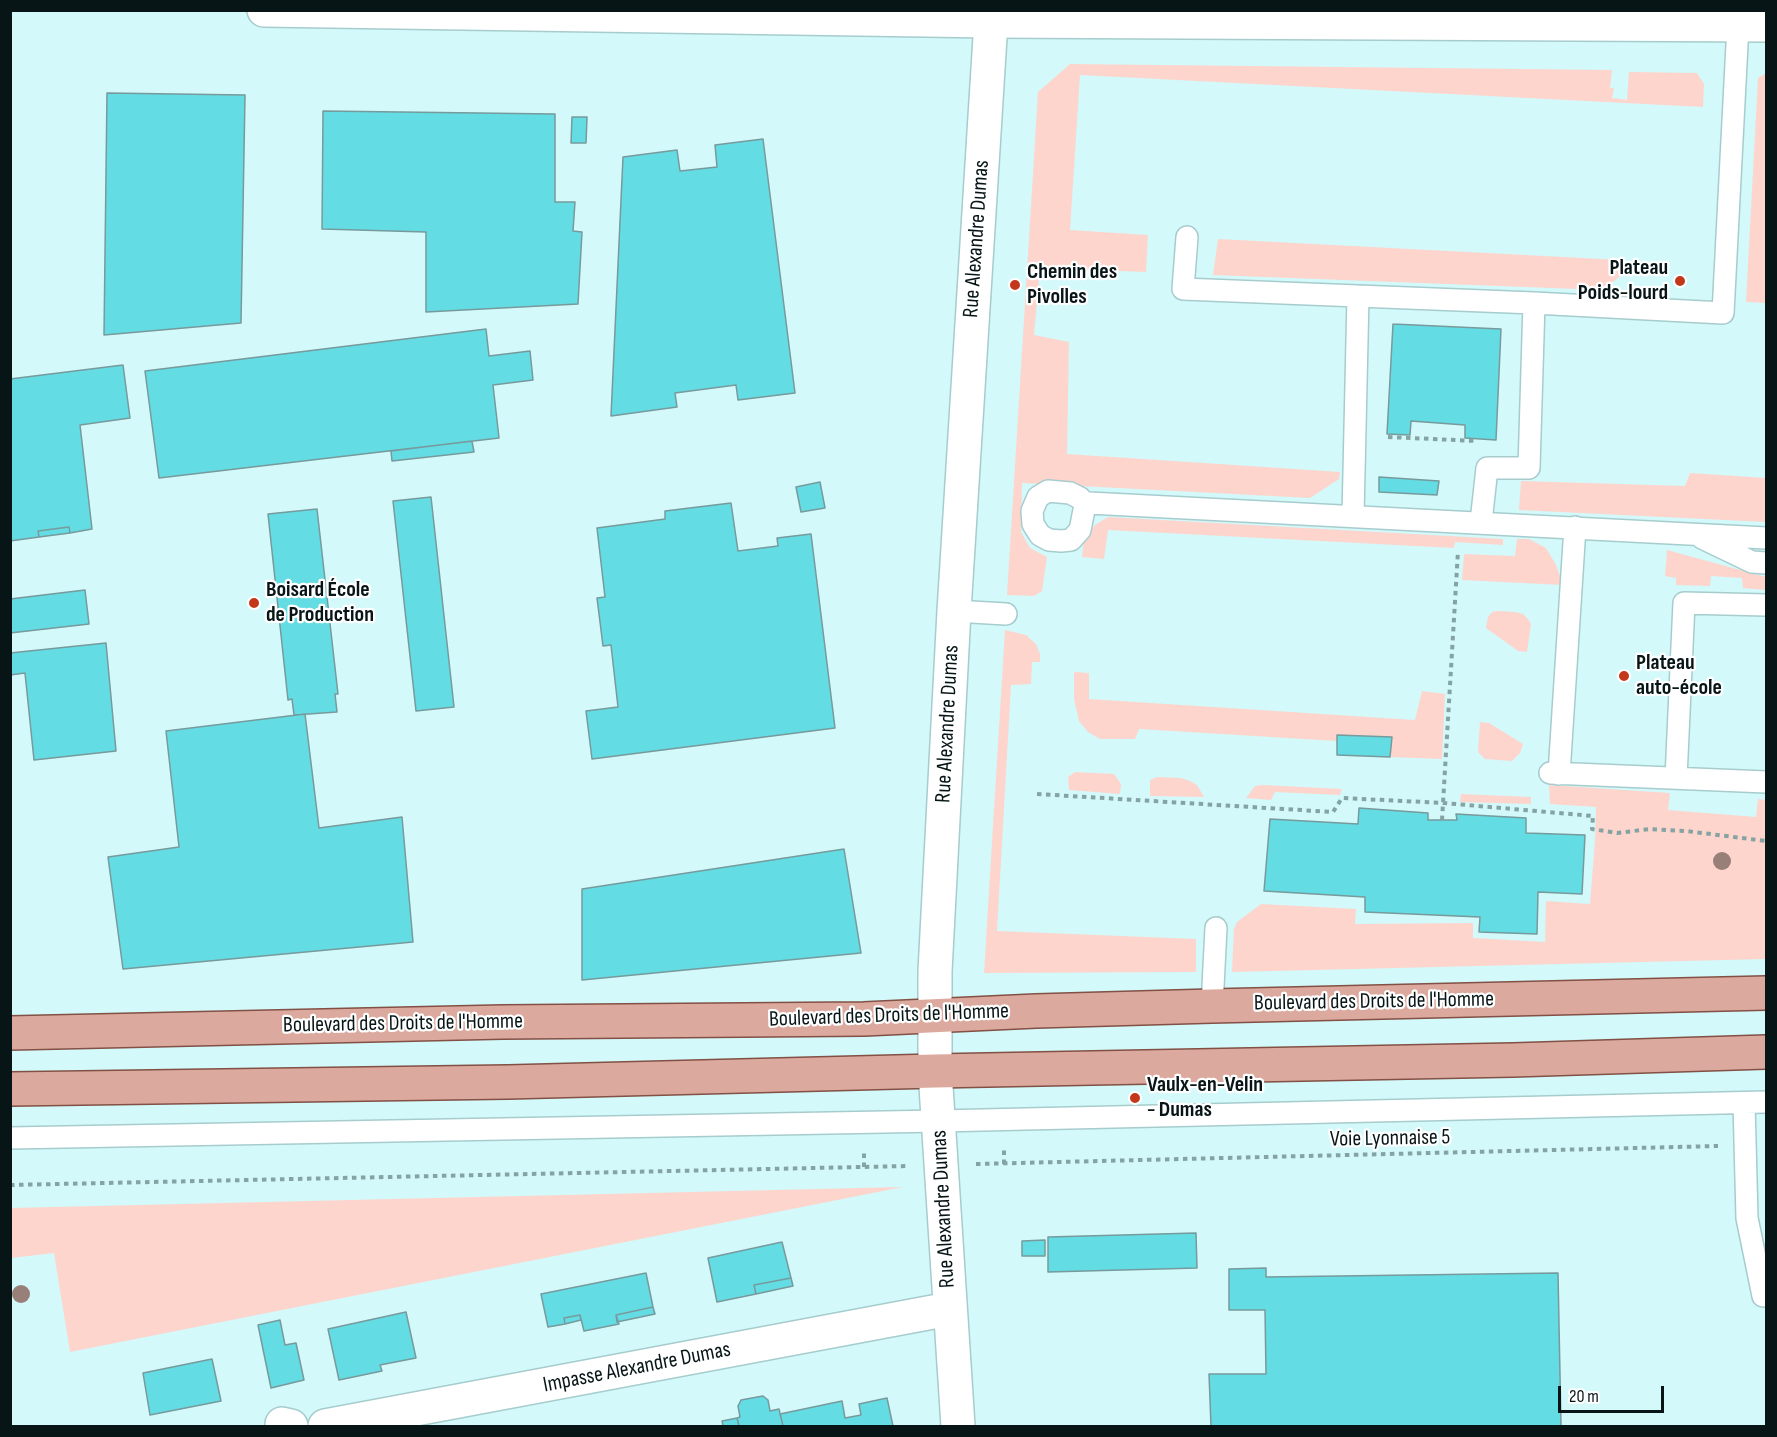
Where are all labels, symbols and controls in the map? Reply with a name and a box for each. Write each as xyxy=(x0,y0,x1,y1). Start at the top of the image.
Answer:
street label: Rue Alexandre Dumas xyxy=(958,159,996,319)
place label: Plateau Poids-lourd xyxy=(1578,255,1668,306)
place label: Chemin des Pivolles xyxy=(1027,259,1117,310)
marker: Plateau Poids-lourd xyxy=(1673,274,1687,288)
marker: Chemin des Pivolles xyxy=(1008,278,1022,292)
place label: Boisard École de Production xyxy=(266,577,374,628)
marker: Boisard École de Production xyxy=(247,596,261,610)
street label: Rue Alexandre Dumas xyxy=(931,644,965,804)
place label: Plateau auto-école xyxy=(1636,650,1722,702)
marker: Plateau auto-école xyxy=(1617,669,1631,683)
street label: Boulevard des Droits de l'Homme xyxy=(1254,987,1494,1017)
street label: Boulevard des Droits de l'Homme xyxy=(769,999,1009,1033)
street label: Boulevard des Droits de l'Homme xyxy=(283,1009,523,1039)
place label: Vaulx-en-Velin - Dumas xyxy=(1147,1072,1263,1124)
marker: Vaulx-en-Velin - Dumas xyxy=(1128,1091,1142,1105)
street label: Voie Lyonnaise 5 xyxy=(1330,1125,1450,1153)
street label: Rue Alexandre Dumas xyxy=(927,1129,961,1289)
street label: Impasse Alexandre Dumas xyxy=(541,1337,733,1399)
scale bar xyxy=(1561,1374,1668,1412)
text: 20 m xyxy=(1569,1386,1599,1407)

